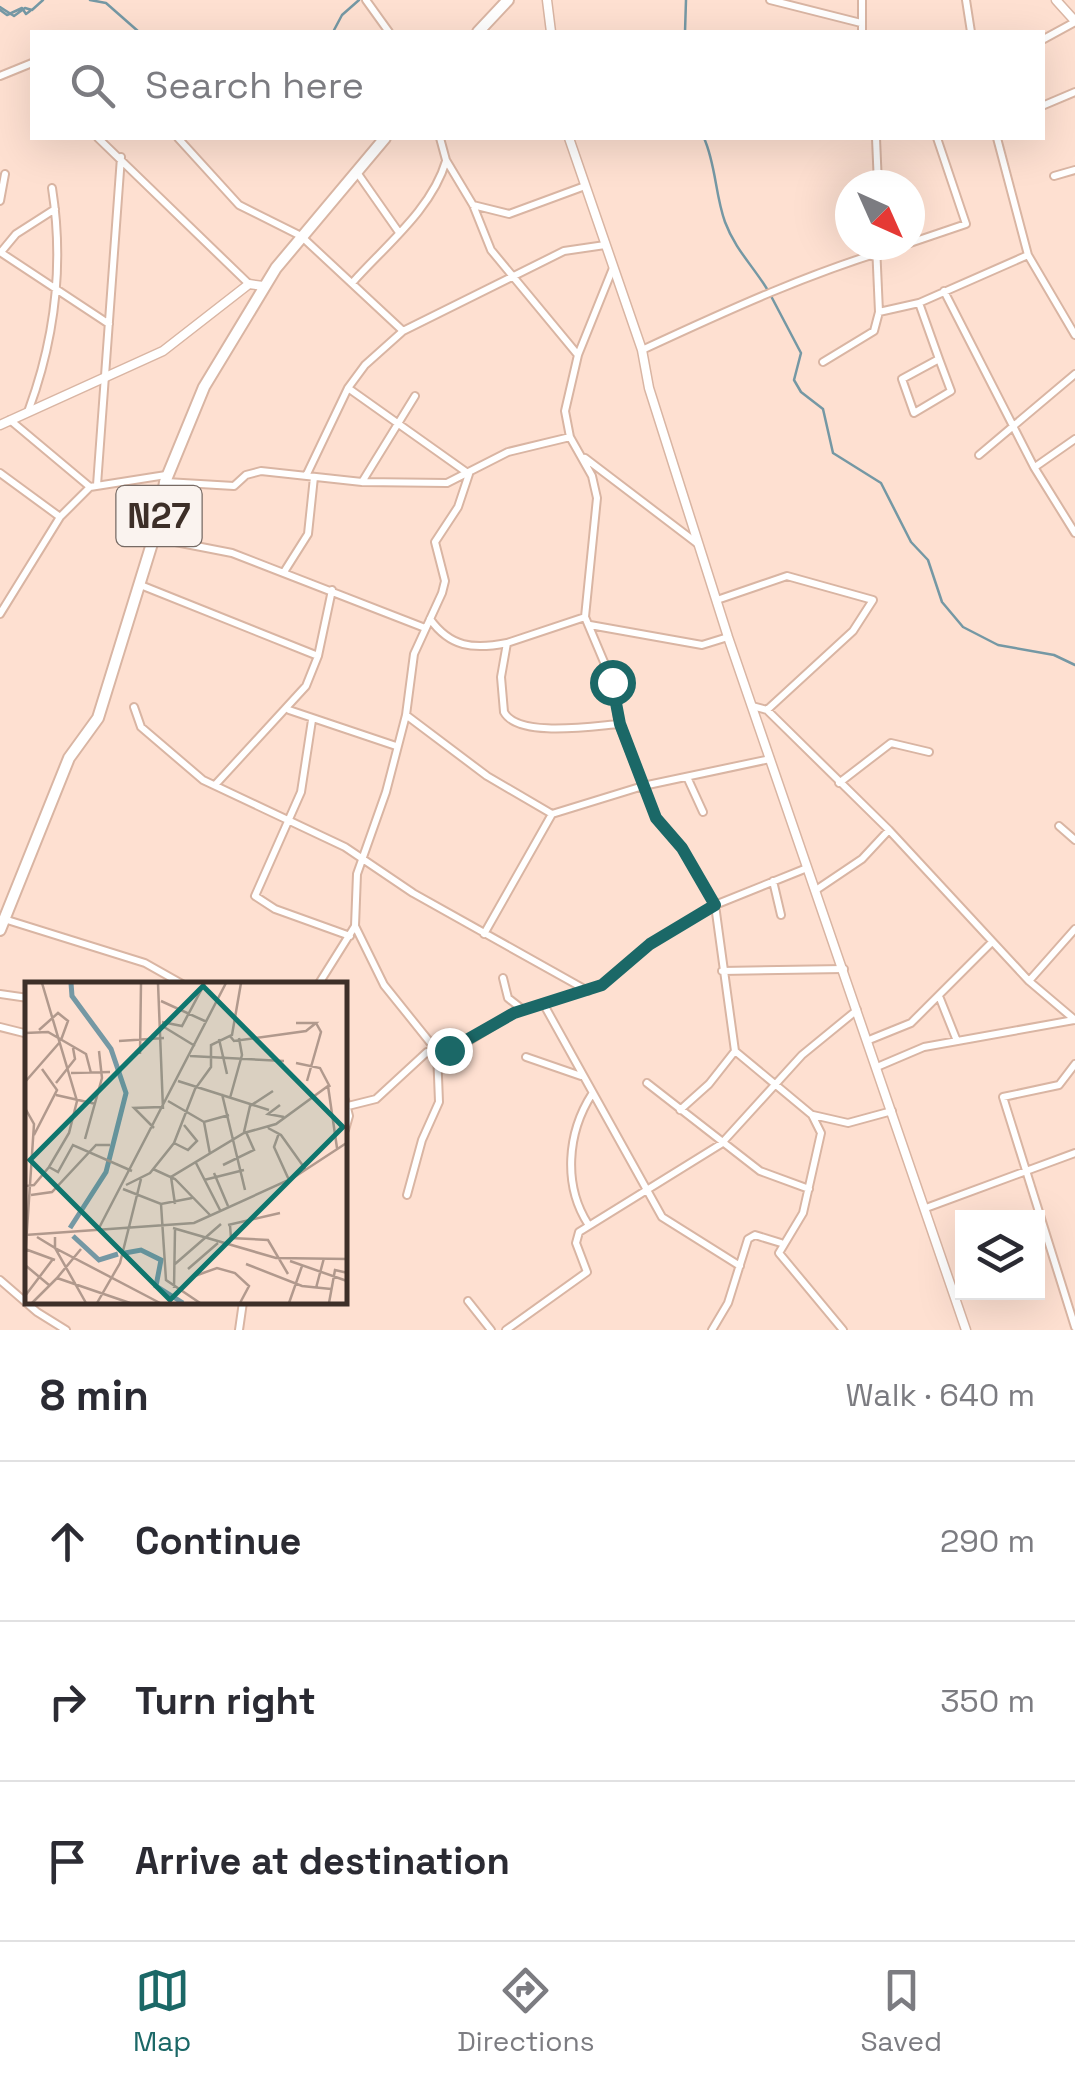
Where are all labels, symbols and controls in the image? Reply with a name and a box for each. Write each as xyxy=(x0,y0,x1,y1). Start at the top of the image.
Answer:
search box xyxy=(30,30,1045,140)
icon: search xyxy=(65,58,120,113)
text: Search here xyxy=(145,61,364,109)
north arrow xyxy=(835,170,925,260)
road number: N27 xyxy=(116,486,202,546)
route start xyxy=(590,660,636,706)
inset map xyxy=(25,982,348,1305)
route end xyxy=(427,1028,473,1074)
map controls xyxy=(955,1210,1045,1300)
button: layers xyxy=(955,1210,1045,1300)
text: 8 min xyxy=(40,1369,149,1422)
text: Walk · 640 m xyxy=(846,1375,1035,1415)
icon: ahead xyxy=(40,1514,95,1569)
text: Continue xyxy=(135,1517,301,1565)
text: 290 m xyxy=(940,1521,1035,1561)
icon: right xyxy=(40,1674,95,1729)
text: Turn right xyxy=(135,1677,316,1725)
text: 350 m xyxy=(940,1681,1035,1721)
icon: arrive xyxy=(40,1834,95,1889)
text: Arrive at destination xyxy=(135,1837,510,1885)
tab: Map xyxy=(133,1963,191,2059)
tab: Directions xyxy=(457,1963,594,2059)
tab: Saved xyxy=(860,1963,942,2059)

